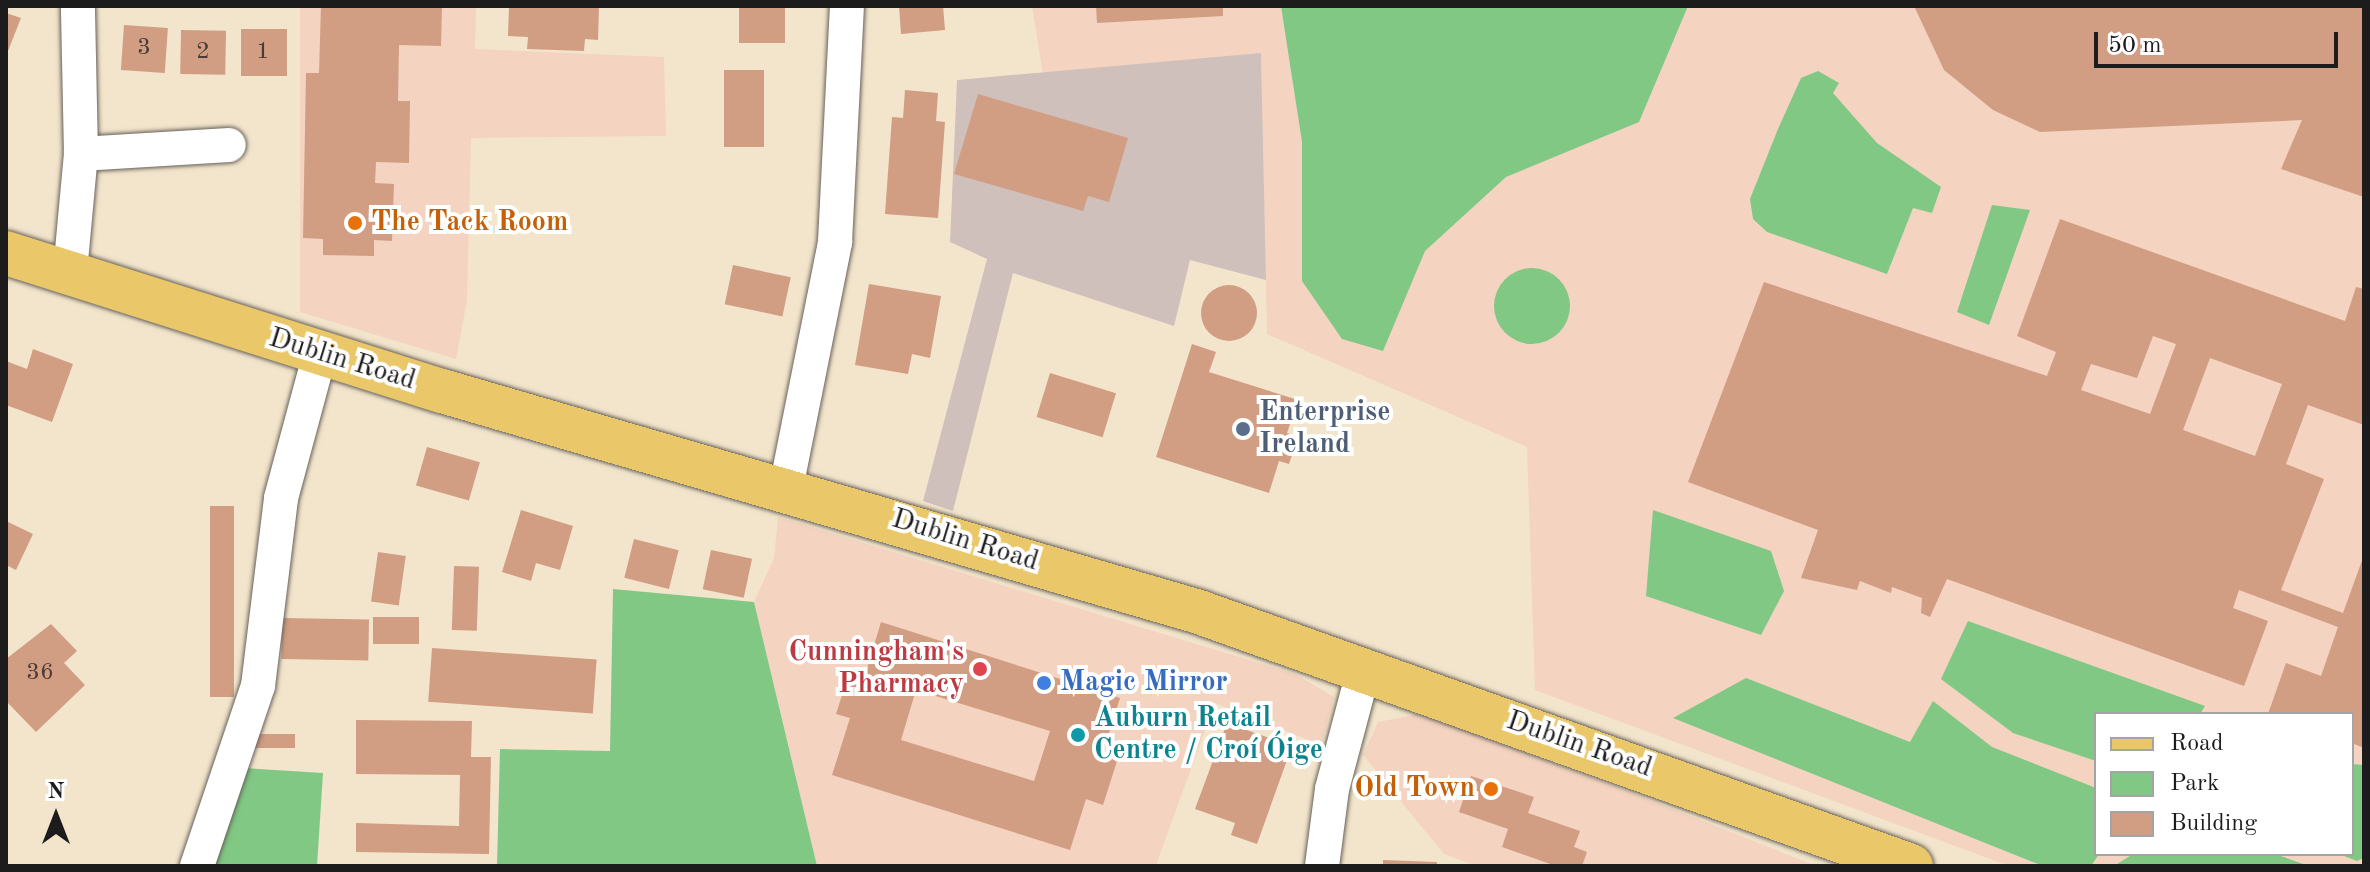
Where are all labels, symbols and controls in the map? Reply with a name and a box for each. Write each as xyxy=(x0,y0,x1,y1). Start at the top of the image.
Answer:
scale bar xyxy=(2098,16,2342,66)
text: 50 m xyxy=(2108,34,2162,58)
house number: 3 xyxy=(137,35,151,63)
house number: 2 xyxy=(196,39,210,67)
house number: 1 xyxy=(256,39,270,67)
place label: The Tack Room xyxy=(371,206,568,240)
marker: The Tack Room xyxy=(346,214,364,232)
street label: Dublin Road xyxy=(265,322,419,398)
place label: Enterprise Ireland xyxy=(1259,396,1390,462)
marker: Enterprise Ireland xyxy=(1234,420,1252,438)
street label: Dublin Road xyxy=(888,503,1042,579)
place label: Cunningham's Pharmacy xyxy=(789,636,964,702)
house number: 36 xyxy=(26,660,54,688)
marker: Cunningham's Pharmacy xyxy=(971,660,989,678)
place label: Magic Mirror xyxy=(1060,666,1228,700)
marker: Magic Mirror xyxy=(1035,674,1053,692)
place label: Auburn Retail Centre / Croí Óige xyxy=(1094,702,1323,768)
street label: Dublin Road xyxy=(1502,704,1656,786)
legend xyxy=(2094,712,2354,856)
marker: Auburn Retail Centre / Croí Óige xyxy=(1069,726,1087,744)
text: Road xyxy=(2170,732,2223,756)
place label: Old Town xyxy=(1354,772,1475,806)
text: Park xyxy=(2170,772,2219,796)
north arrow xyxy=(16,776,96,856)
marker: Old Town xyxy=(1482,780,1500,798)
text: N xyxy=(48,781,64,803)
text: Building xyxy=(2170,812,2257,836)

